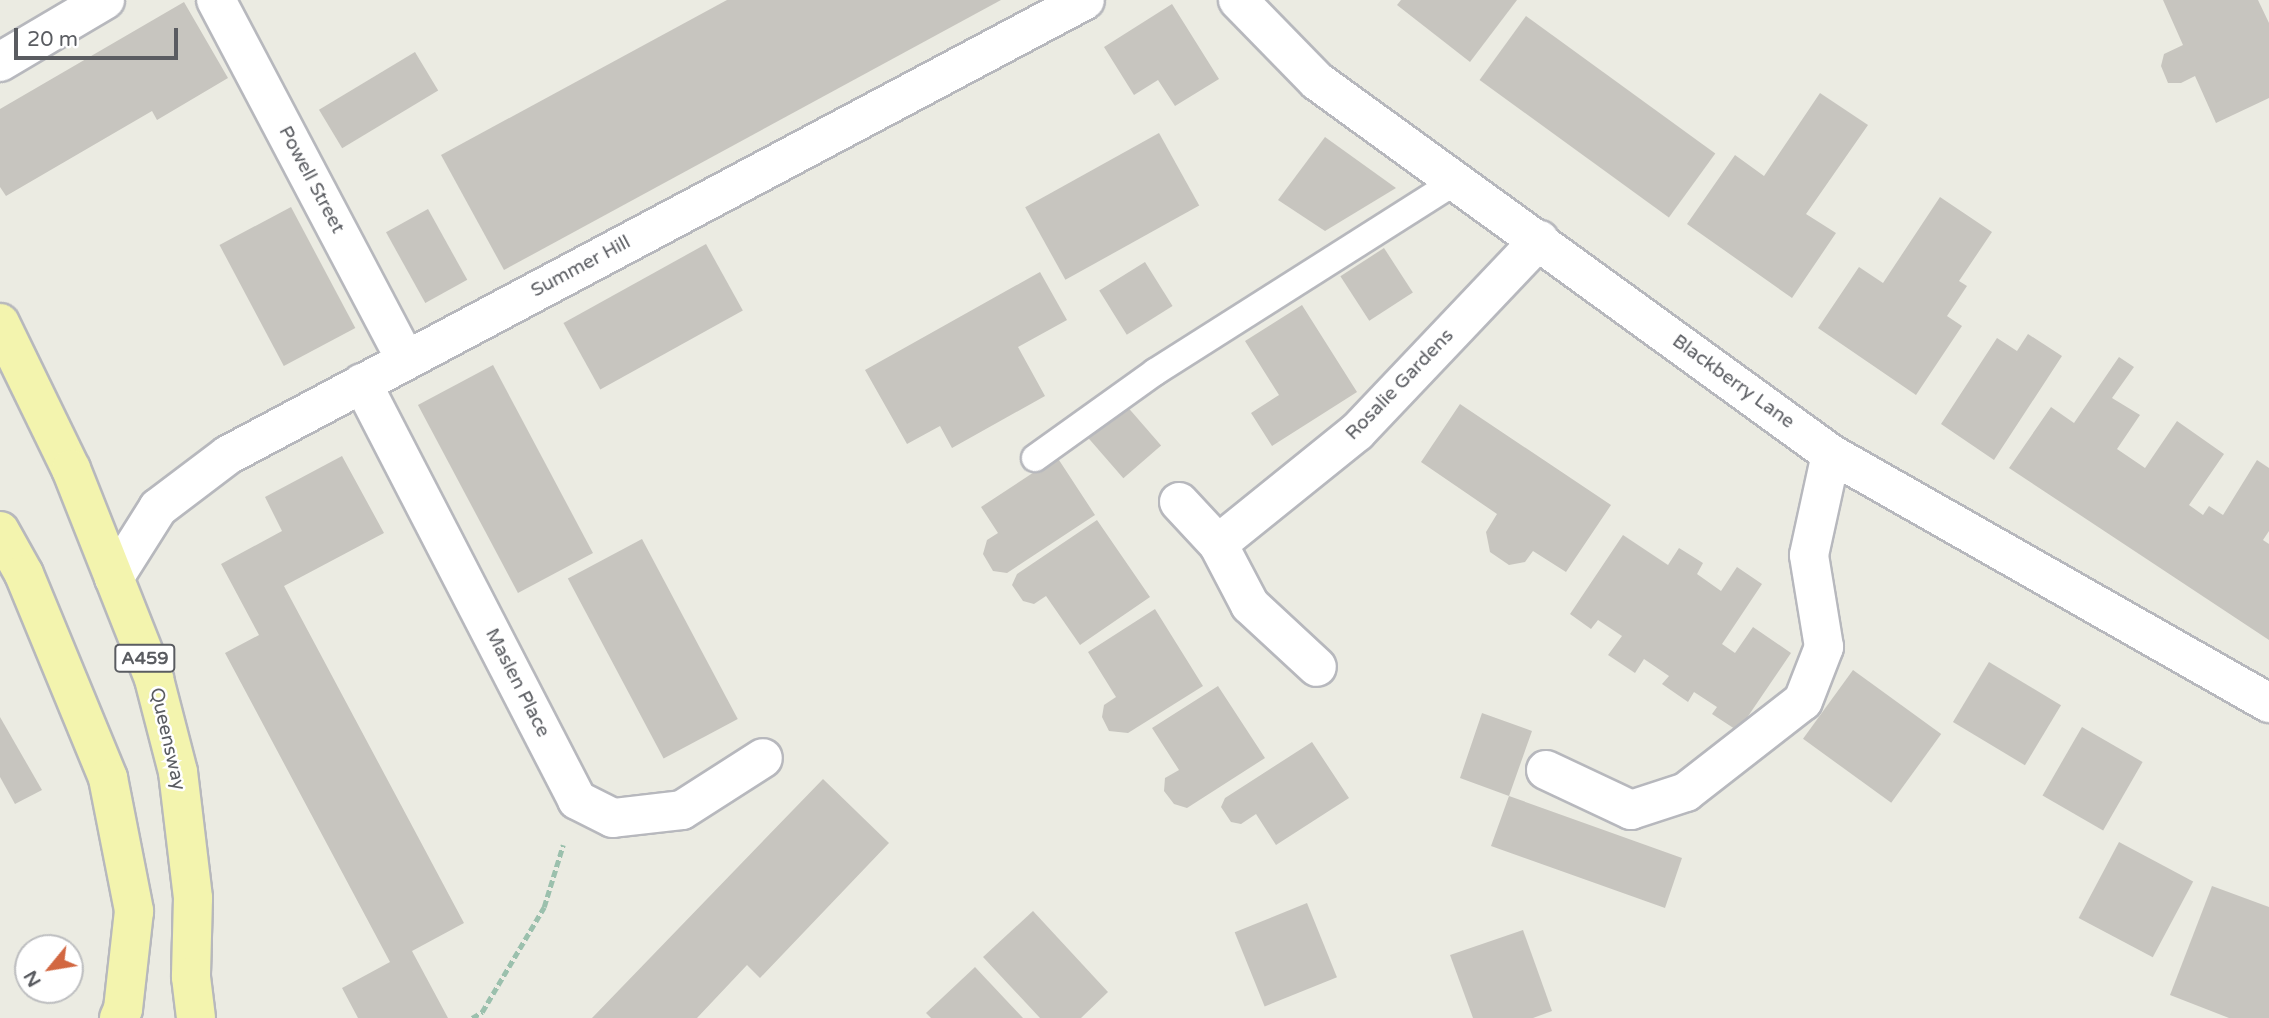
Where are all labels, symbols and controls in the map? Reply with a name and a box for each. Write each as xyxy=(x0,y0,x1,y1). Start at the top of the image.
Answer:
scale bar xyxy=(18,14,182,58)
text: 20 m xyxy=(27,27,78,52)
street label: Powell Street xyxy=(273,122,349,238)
street label: Summer Hill xyxy=(527,231,635,303)
street label: Rosalie Gardens xyxy=(1341,325,1459,445)
street label: Blackberry Lane xyxy=(1668,330,1798,434)
street label: Maslen Place xyxy=(480,625,554,741)
road number: A459 xyxy=(114,644,176,672)
street label: Queensway xyxy=(144,685,190,793)
north arrow xyxy=(14,934,84,1004)
text: N xyxy=(19,966,46,991)

